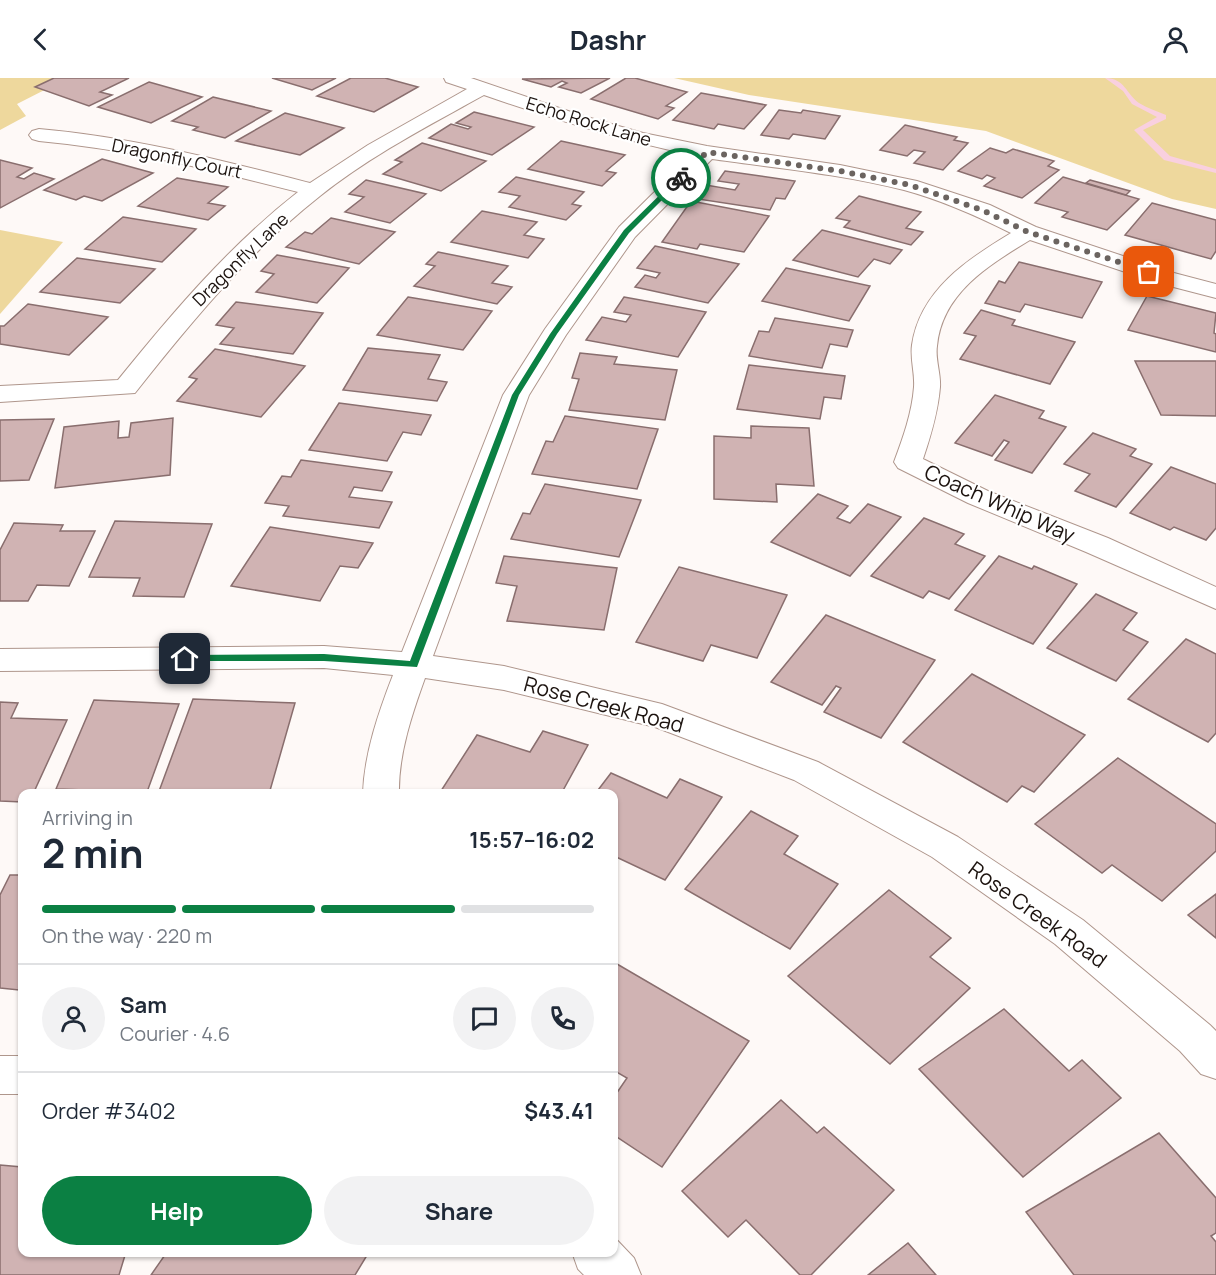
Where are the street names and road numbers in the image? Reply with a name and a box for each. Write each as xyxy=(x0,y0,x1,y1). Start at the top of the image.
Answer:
street label: Echo Rock Lane xyxy=(523,91,655,151)
street label: Dragonfly Court xyxy=(110,132,244,184)
street label: Dragonfly Lane xyxy=(187,207,293,311)
street label: Coach Whip Way xyxy=(920,457,1080,549)
street label: Rose Creek Road xyxy=(521,669,687,739)
street label: Rose Creek Road xyxy=(963,854,1113,974)

